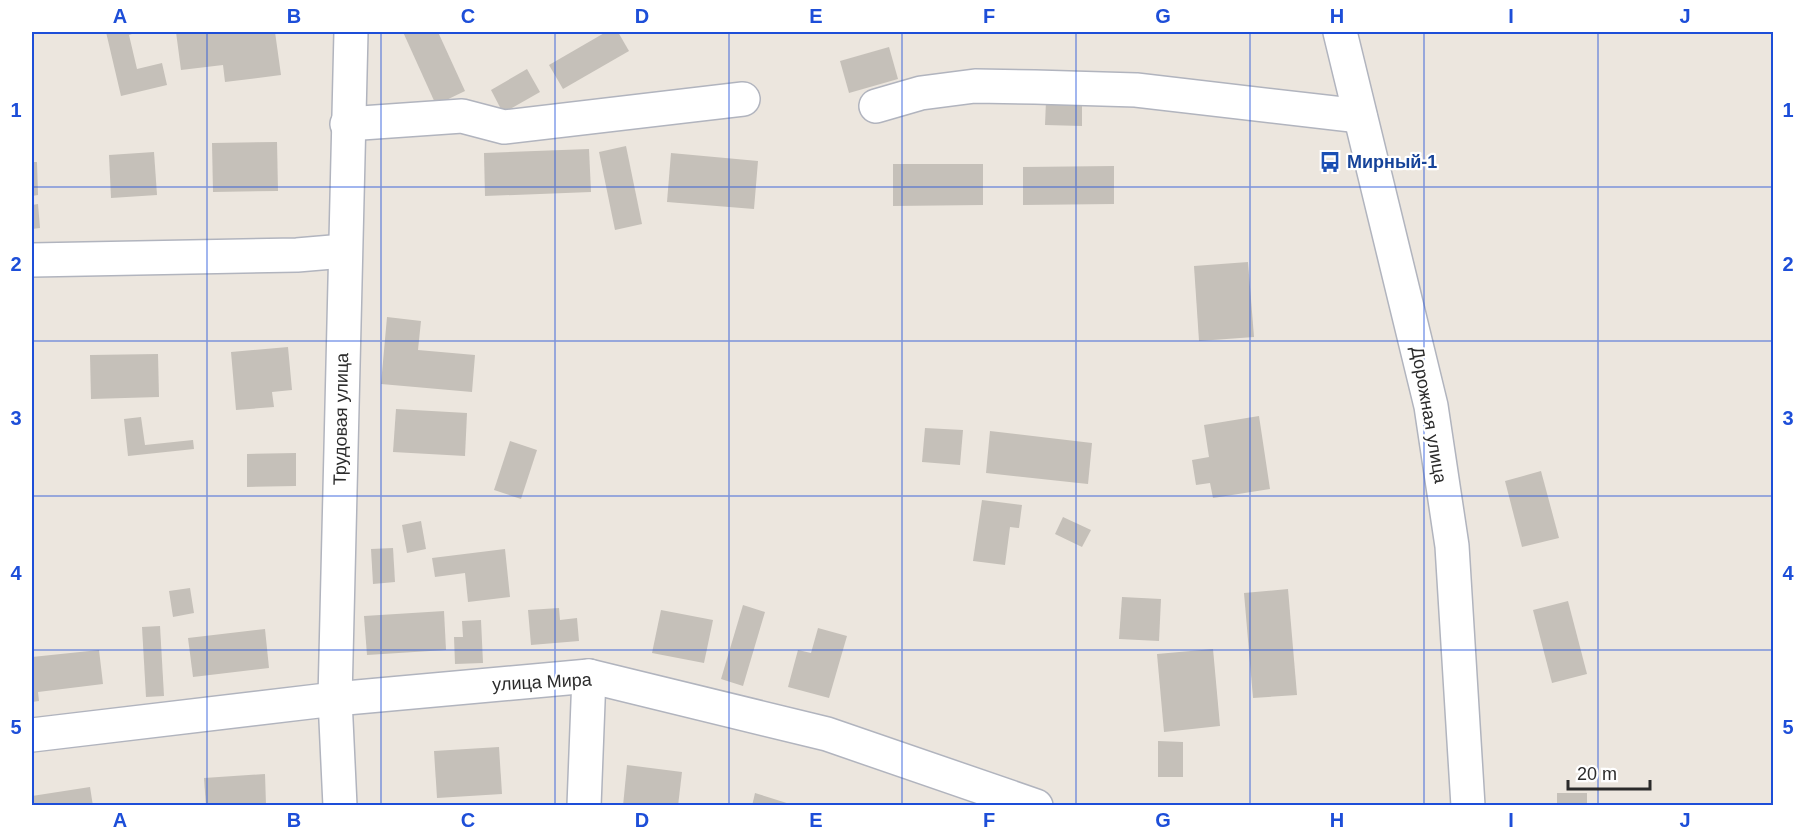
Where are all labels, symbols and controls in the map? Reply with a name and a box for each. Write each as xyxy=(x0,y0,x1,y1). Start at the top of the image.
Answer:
text: A xyxy=(113,5,127,27)
text: B xyxy=(287,5,301,27)
text: C xyxy=(461,5,475,27)
text: D xyxy=(635,5,649,27)
text: E xyxy=(809,5,823,27)
text: F xyxy=(983,5,995,27)
text: G xyxy=(1155,5,1171,27)
text: H xyxy=(1330,5,1344,27)
text: I xyxy=(1508,5,1514,27)
text: J xyxy=(1679,5,1691,27)
text: 1 xyxy=(10,99,22,121)
text: 1 xyxy=(1782,99,1794,121)
bus stop icon: Мирный-1 xyxy=(1318,150,1342,174)
place label: Мирный-1 xyxy=(1347,152,1437,172)
text: 2 xyxy=(10,253,22,275)
text: 2 xyxy=(1782,253,1794,275)
street label: Дорожная улица xyxy=(1407,345,1451,486)
street label: Трудовая улица xyxy=(330,352,352,485)
text: 3 xyxy=(10,407,22,429)
text: 3 xyxy=(1782,407,1794,429)
text: 4 xyxy=(10,562,22,584)
text: 4 xyxy=(1782,562,1794,584)
street label: улица Мира xyxy=(492,669,593,695)
text: 5 xyxy=(10,716,22,738)
text: 5 xyxy=(1782,716,1794,738)
scale bar xyxy=(1568,753,1650,791)
text: 20 m xyxy=(1577,764,1617,784)
text: A xyxy=(113,809,127,831)
text: B xyxy=(287,809,301,831)
text: C xyxy=(461,809,475,831)
text: D xyxy=(635,809,649,831)
text: E xyxy=(809,809,823,831)
text: F xyxy=(983,809,995,831)
text: G xyxy=(1155,809,1171,831)
text: H xyxy=(1330,809,1344,831)
text: I xyxy=(1508,809,1514,831)
text: J xyxy=(1679,809,1691,831)

